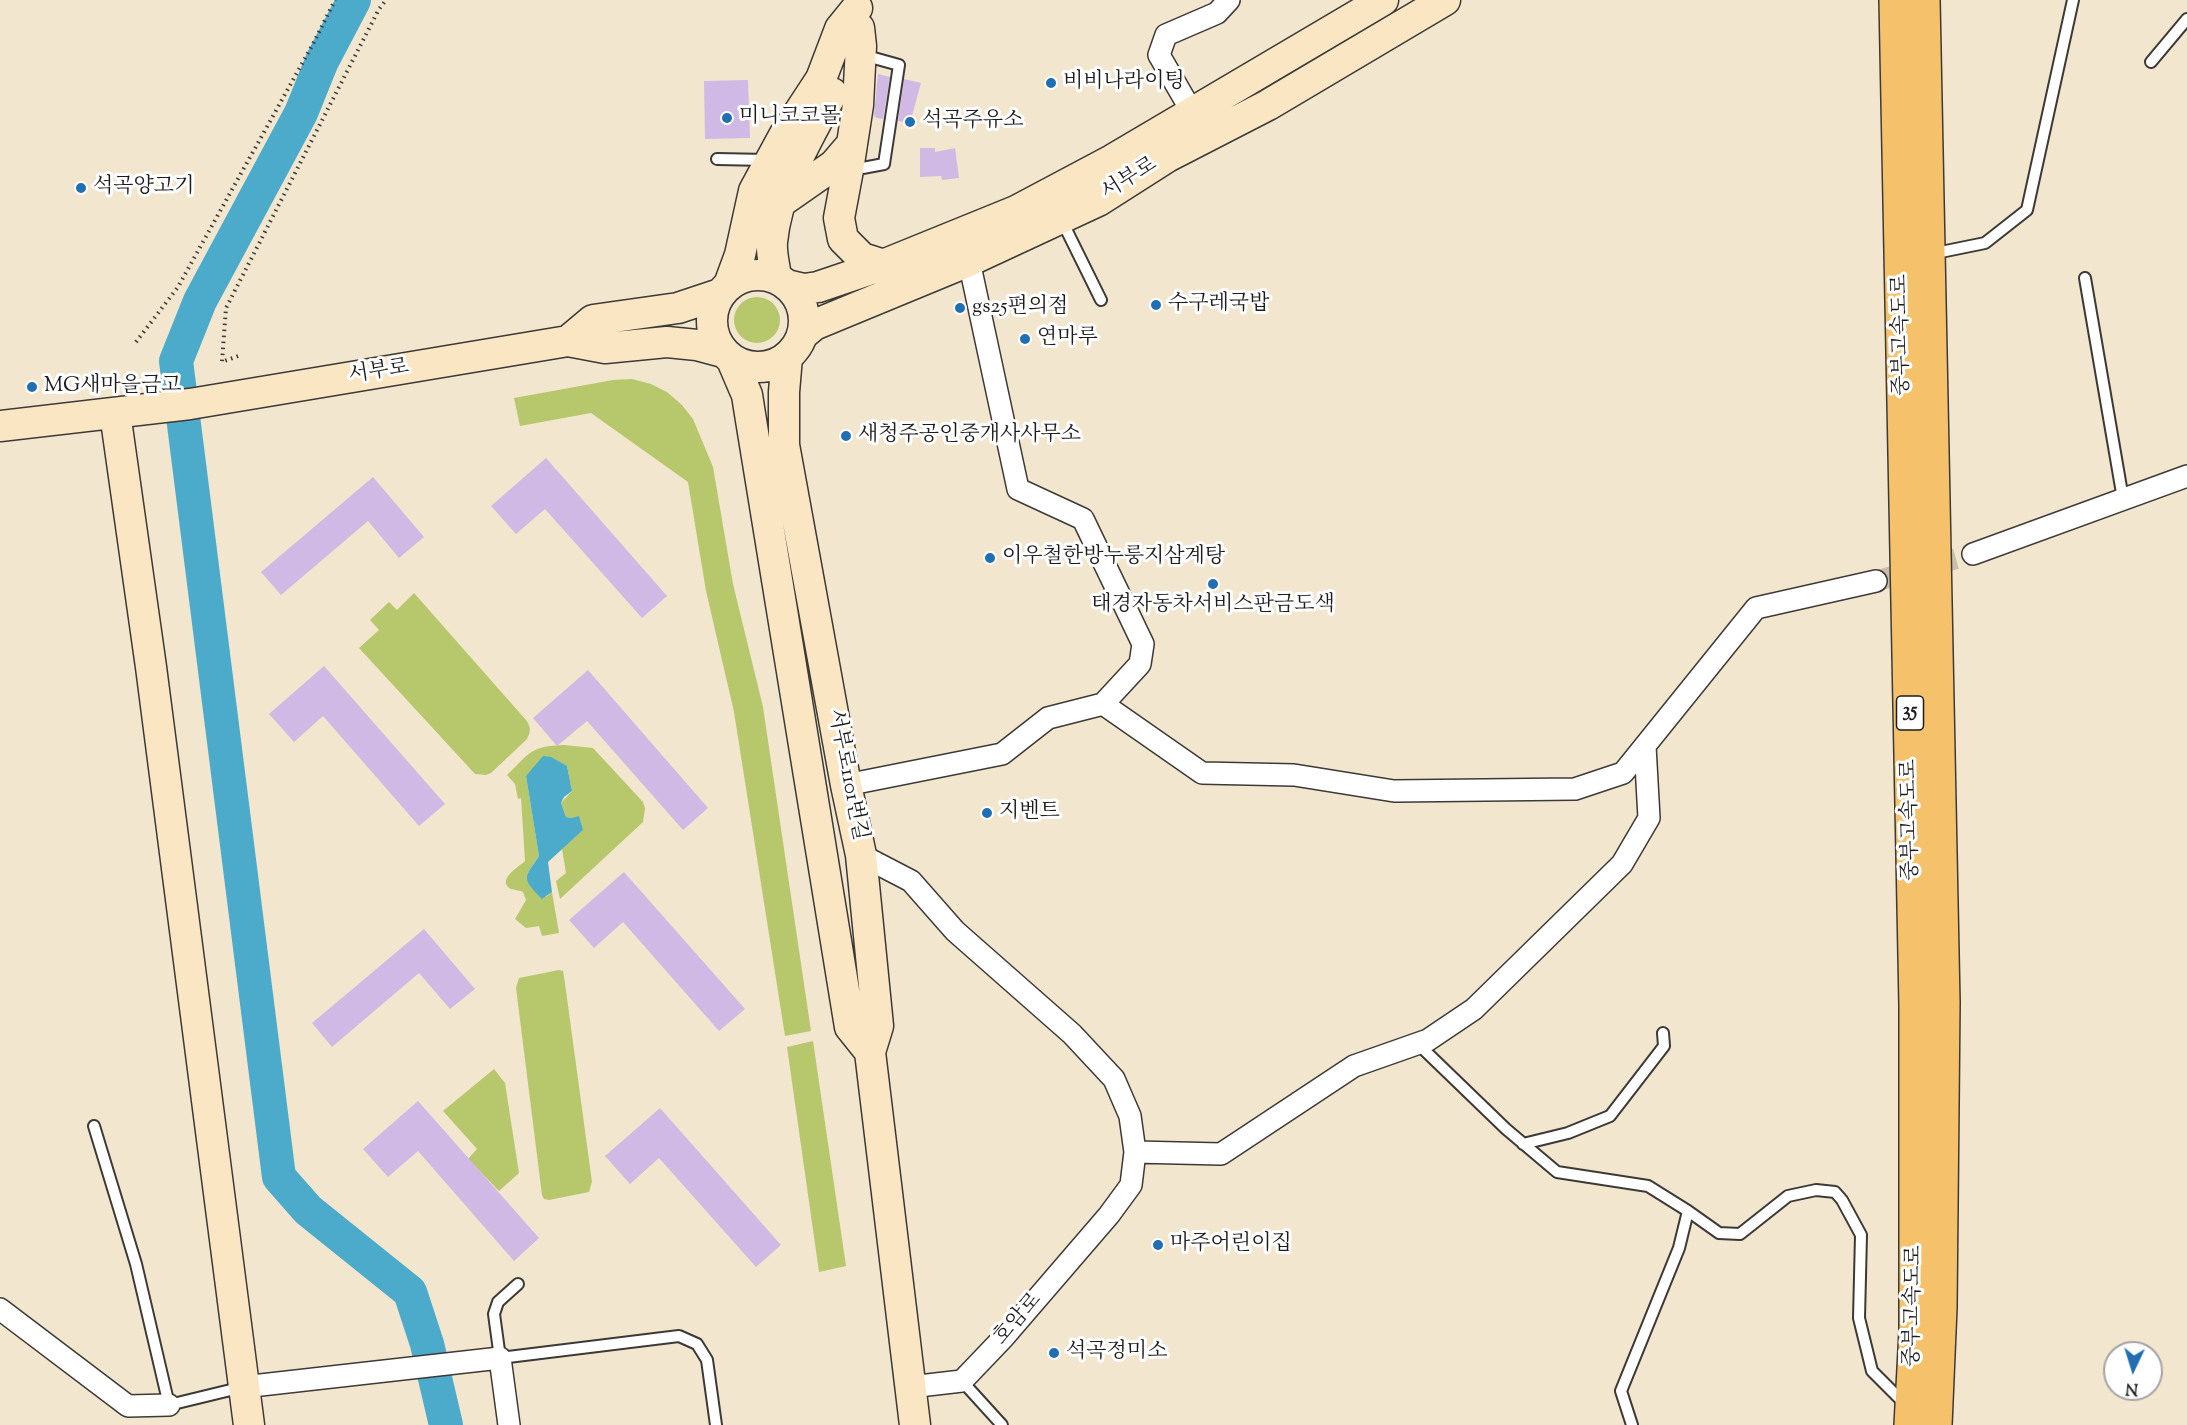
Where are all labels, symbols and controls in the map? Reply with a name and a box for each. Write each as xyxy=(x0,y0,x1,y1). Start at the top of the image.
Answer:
place label: 비비나라이팅 xyxy=(1063,70,1185,96)
marker: 비비나라이팅 xyxy=(1044,76,1058,90)
place label: 미니코코몰 xyxy=(739,105,840,131)
place label: 석곡주유소 xyxy=(922,109,1023,135)
marker: 미니코코몰 xyxy=(720,111,734,125)
marker: 석곡주유소 xyxy=(903,115,917,129)
street label: 서부로 xyxy=(1098,153,1162,207)
place label: 석곡양고기 xyxy=(93,175,194,201)
marker: 석곡양고기 xyxy=(74,181,88,195)
street label: 중부고속도로 xyxy=(1889,274,1917,396)
place label: 수구레국밥 xyxy=(1168,292,1269,318)
place label: gs25편의점 xyxy=(972,295,1068,321)
marker: 수구레국밥 xyxy=(1149,298,1163,312)
marker: gs25편의점 xyxy=(953,301,967,315)
place label: 연마루 xyxy=(1037,326,1098,352)
marker: 연마루 xyxy=(1018,332,1032,346)
street label: 서부로 xyxy=(347,356,411,390)
place label: MG새마을금고 xyxy=(44,374,182,400)
marker: MG새마을금고 xyxy=(25,380,39,394)
place label: 새청주공인중개사사무소 xyxy=(858,423,1081,449)
marker: 새청주공인중개사사무소 xyxy=(839,429,853,443)
place label: 이우철한방누룽지삼계탕 xyxy=(1002,545,1225,571)
marker: 이우철한방누룽지삼계탕 xyxy=(983,551,997,565)
marker: 태경자동차서비스판금도색 xyxy=(1206,577,1220,591)
place label: 태경자동차서비스판금도색 xyxy=(1091,593,1335,619)
road number: 35 xyxy=(1896,696,1924,730)
street label: 서부로1101번길 xyxy=(821,707,871,843)
street label: 중부고속도로 xyxy=(1898,759,1926,881)
place label: 지벤트 xyxy=(999,800,1060,826)
marker: 지벤트 xyxy=(980,806,994,820)
place label: 마주어린이집 xyxy=(1170,1232,1292,1258)
marker: 마주어린이집 xyxy=(1151,1238,1165,1252)
street label: 중부고속도로 xyxy=(1901,1245,1929,1367)
street label: 호암로 xyxy=(990,1289,1048,1351)
place label: 석곡정미소 xyxy=(1066,1340,1167,1366)
north arrow xyxy=(2103,1341,2163,1401)
marker: 석곡정미소 xyxy=(1047,1346,1061,1360)
text: N xyxy=(2125,1376,2139,1399)

